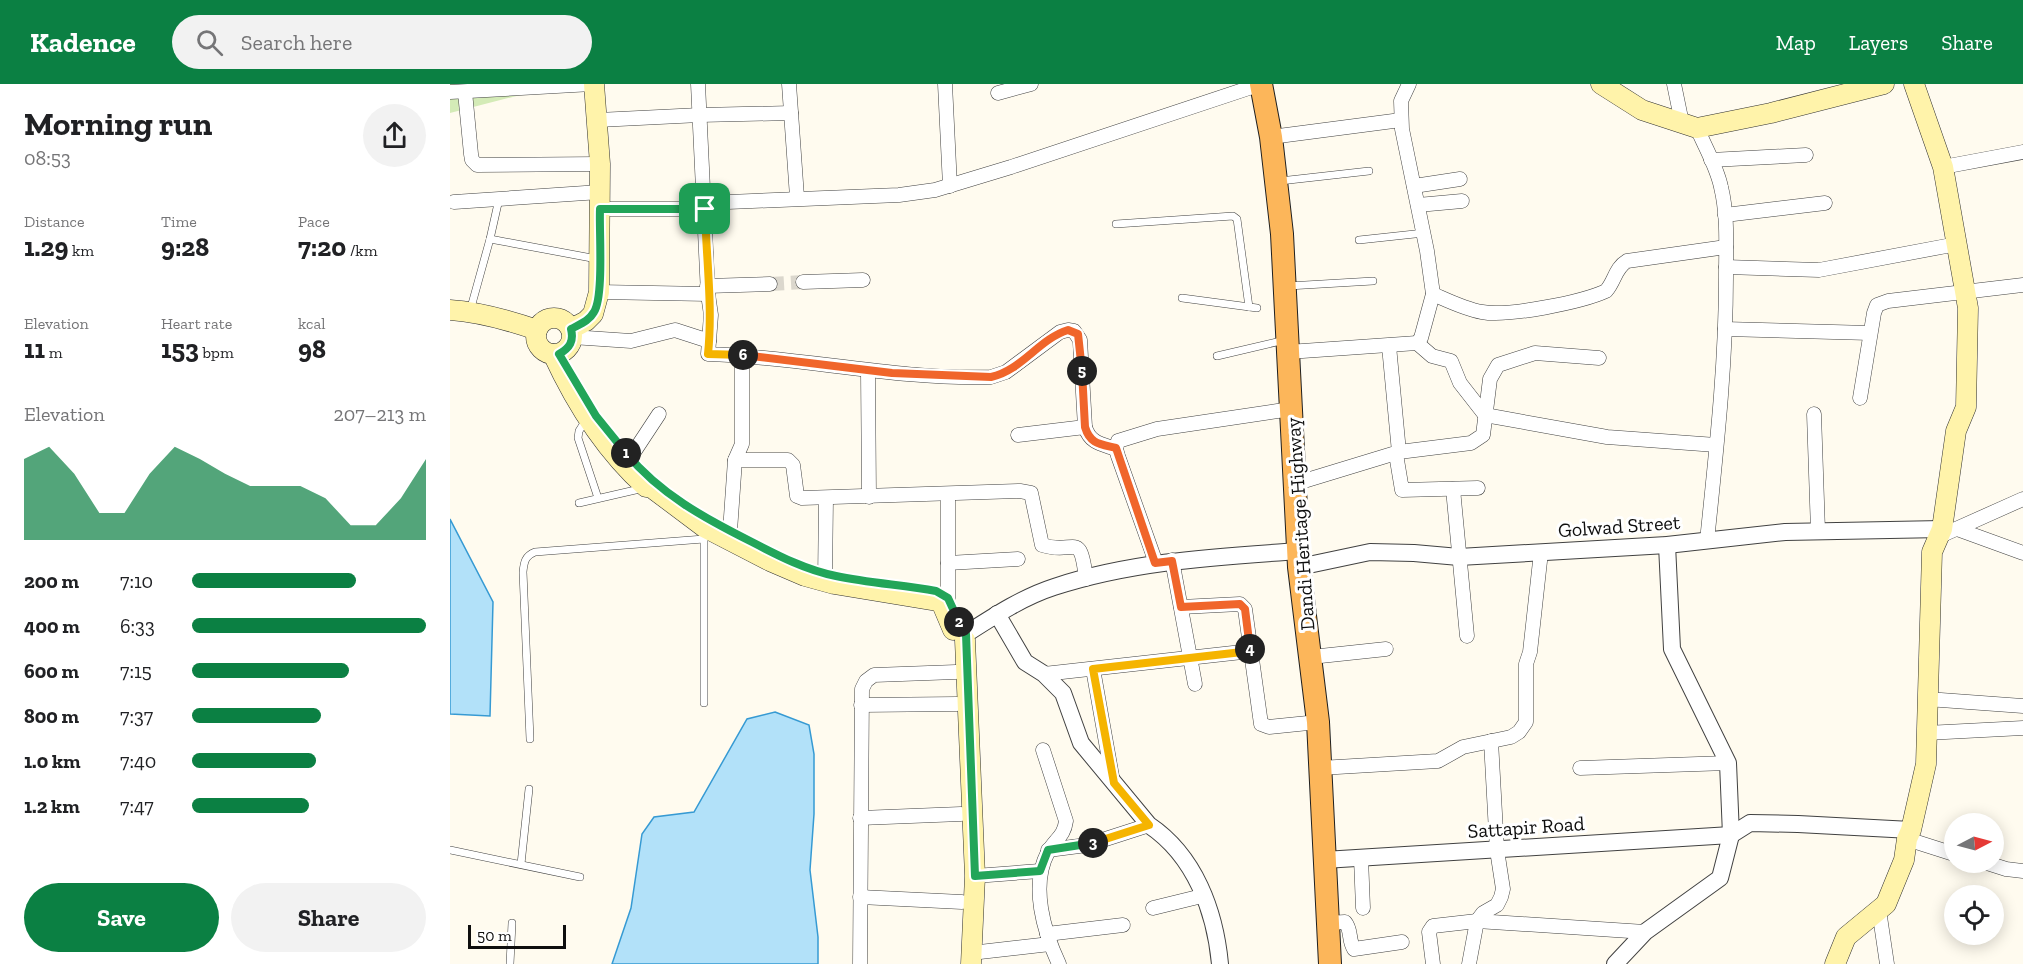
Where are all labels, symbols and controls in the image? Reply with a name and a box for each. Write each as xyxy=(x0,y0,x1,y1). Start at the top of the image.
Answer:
search box xyxy=(172,15,592,69)
text: Kadence xyxy=(30,26,136,59)
icon: search xyxy=(193,26,226,59)
text: Search here xyxy=(241,29,352,56)
text: Map xyxy=(1776,30,1816,55)
text: Layers xyxy=(1849,30,1908,55)
text: Share xyxy=(1941,30,1993,55)
text: Morning run xyxy=(24,104,212,143)
button: share xyxy=(363,104,426,167)
text: 08:53 xyxy=(24,146,71,170)
pin xyxy=(679,183,730,234)
icon: arrive xyxy=(688,192,721,225)
text: Distance xyxy=(24,212,85,231)
text: Time xyxy=(161,212,197,231)
text: Pace xyxy=(298,212,330,231)
text: 1.29 xyxy=(24,231,68,263)
text: 9:28 xyxy=(161,231,209,263)
text: 7:20 xyxy=(298,231,346,263)
text: km xyxy=(68,241,94,260)
text: /km xyxy=(346,241,377,260)
text: Elevation xyxy=(24,314,89,333)
text: Heart rate xyxy=(161,314,232,333)
text: kcal xyxy=(298,314,325,333)
text: 11 xyxy=(24,333,45,365)
text: 153 xyxy=(161,333,199,365)
text: 98 xyxy=(298,333,326,365)
pin: 6 xyxy=(728,340,758,370)
text: m xyxy=(45,343,62,362)
text: bpm xyxy=(199,343,234,362)
text: 6 xyxy=(739,345,747,364)
pin: 5 xyxy=(1067,356,1097,386)
text: 5 xyxy=(1078,361,1086,380)
text: Elevation xyxy=(24,402,105,426)
text: 207–213 m xyxy=(333,402,426,426)
street label: Dandi Heritage Highway xyxy=(1281,416,1319,631)
pin: 1 xyxy=(611,438,641,468)
text: 1 xyxy=(623,443,629,462)
street label: Golwad Street xyxy=(1557,510,1681,542)
text: 200 m xyxy=(24,569,79,593)
text: 7:10 xyxy=(120,569,153,593)
pin: 2 xyxy=(944,607,974,637)
text: 2 xyxy=(955,612,963,631)
text: 400 m xyxy=(24,614,80,638)
text: 6:33 xyxy=(120,614,155,638)
pin: 4 xyxy=(1235,634,1265,664)
text: 4 xyxy=(1245,639,1255,658)
text: 600 m xyxy=(24,659,79,683)
text: 7:15 xyxy=(120,659,152,683)
text: 800 m xyxy=(24,704,79,728)
text: 7:37 xyxy=(120,704,153,728)
text: 1.0 km xyxy=(24,749,80,773)
text: 7:40 xyxy=(120,749,156,773)
text: 1.2 km xyxy=(24,794,80,818)
text: 7:47 xyxy=(120,794,154,818)
street label: Sattapir Road xyxy=(1467,811,1585,843)
north arrow xyxy=(1944,813,2004,873)
map controls xyxy=(1944,813,2004,945)
pin: 3 xyxy=(1078,828,1108,858)
text: 3 xyxy=(1089,833,1097,852)
button: Save xyxy=(24,883,219,952)
button: Share xyxy=(231,883,426,952)
button: locate xyxy=(1944,885,2004,945)
scale bar xyxy=(468,922,566,950)
text: 50 m xyxy=(477,926,512,945)

